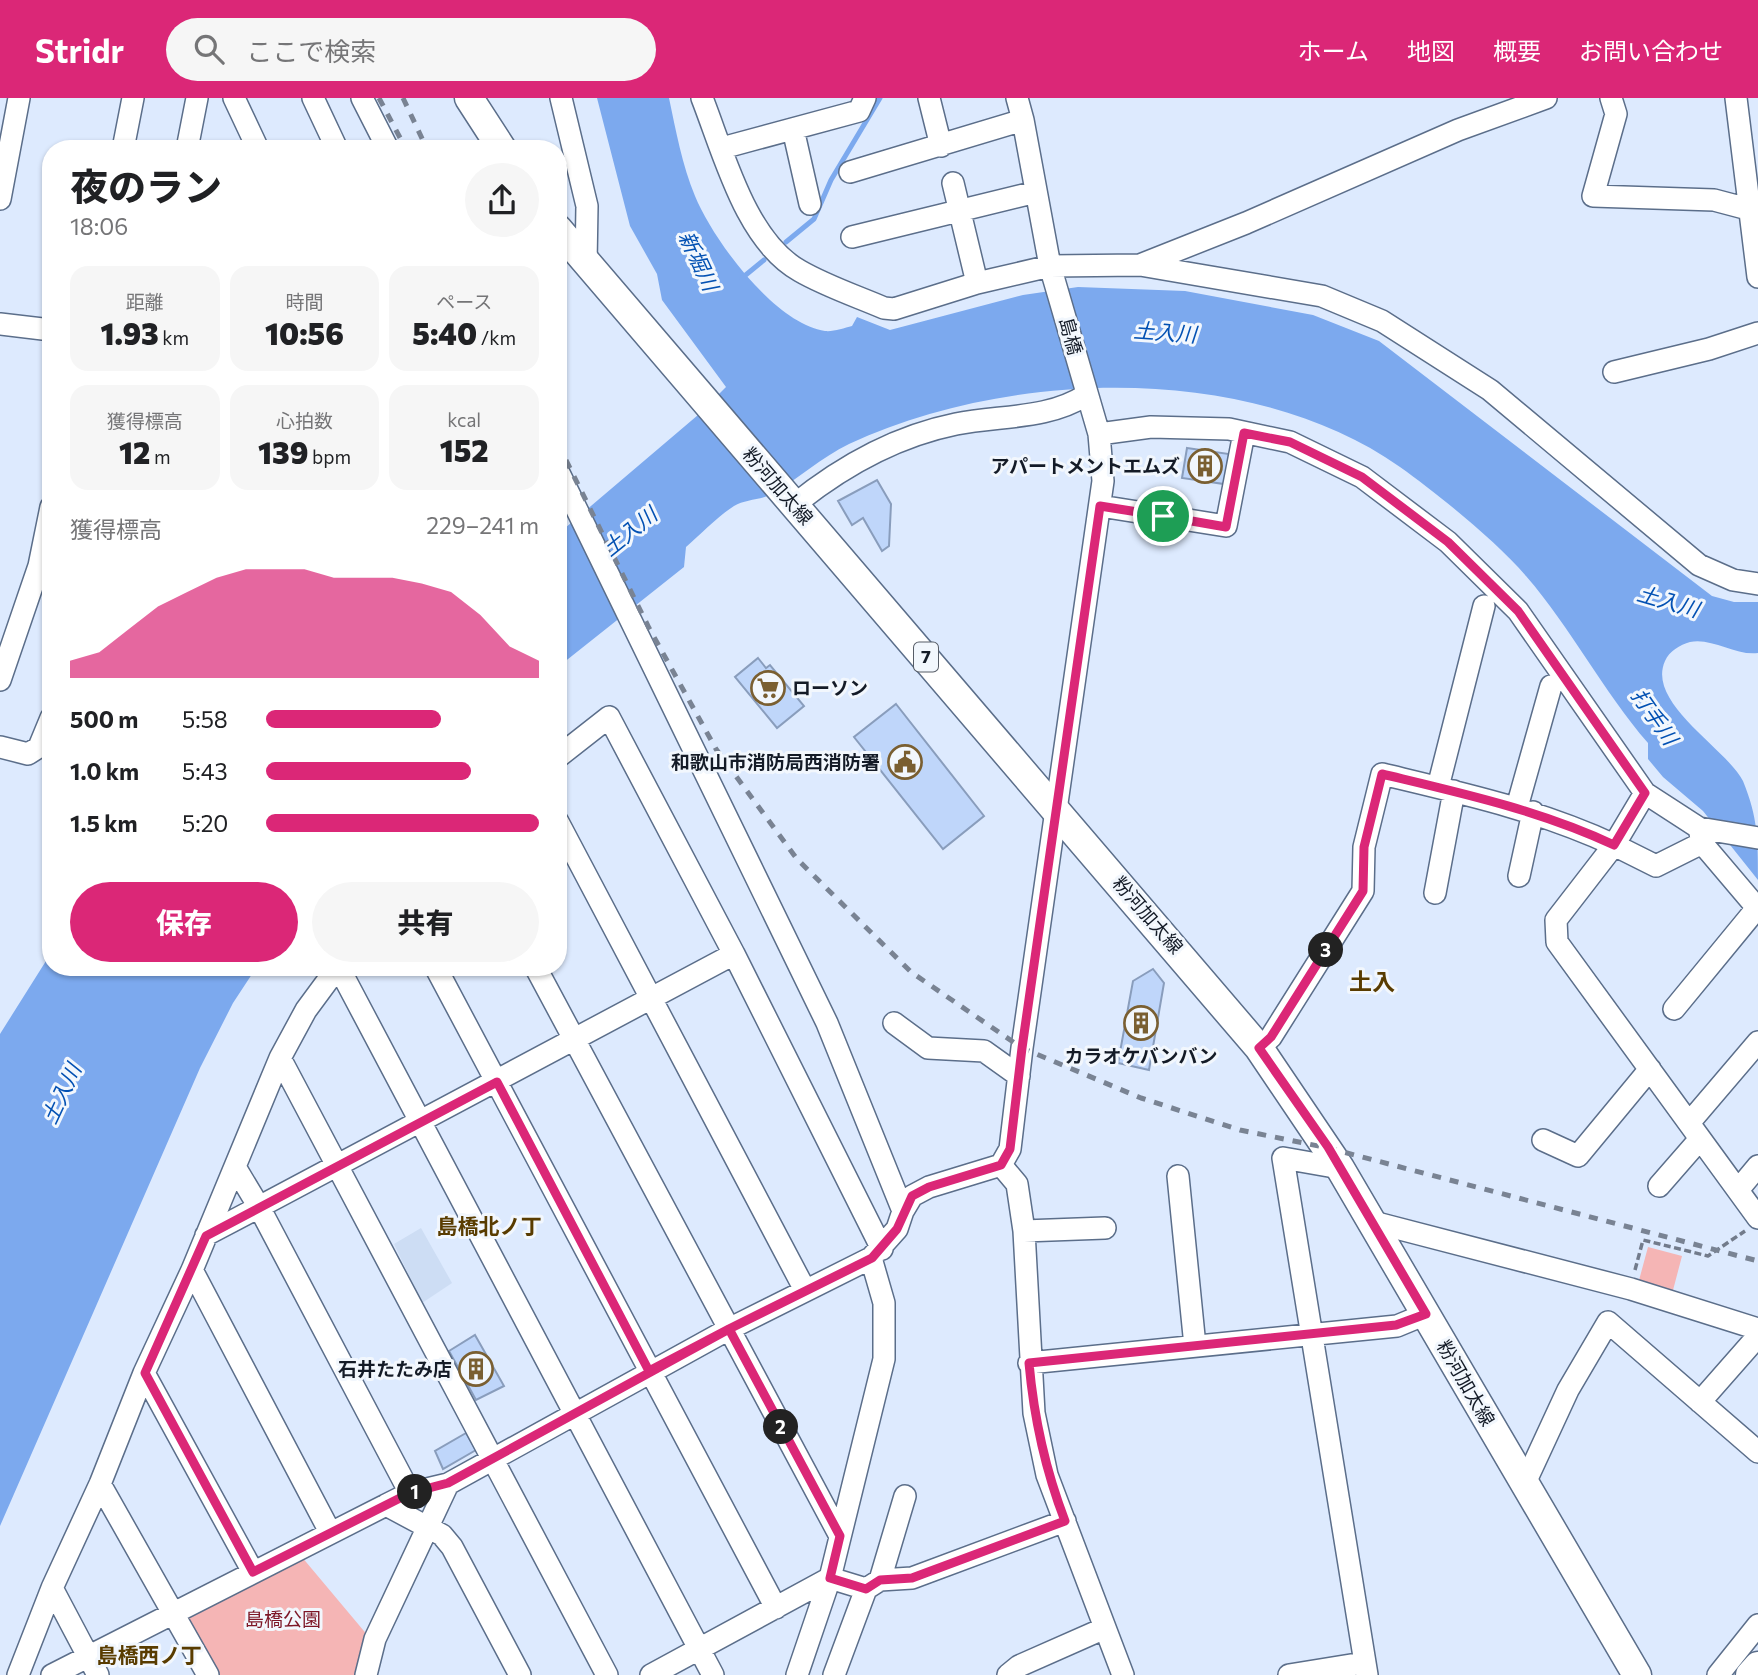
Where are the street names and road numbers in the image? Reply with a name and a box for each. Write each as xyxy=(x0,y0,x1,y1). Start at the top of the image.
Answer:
street label: 島橋 xyxy=(1055,315,1088,357)
street label: 粉河加太線 xyxy=(739,442,818,529)
road number: 7 xyxy=(914,642,938,672)
street label: 粉河加太線 xyxy=(1109,871,1188,958)
street label: 粉河加太線 xyxy=(1433,1336,1500,1430)

